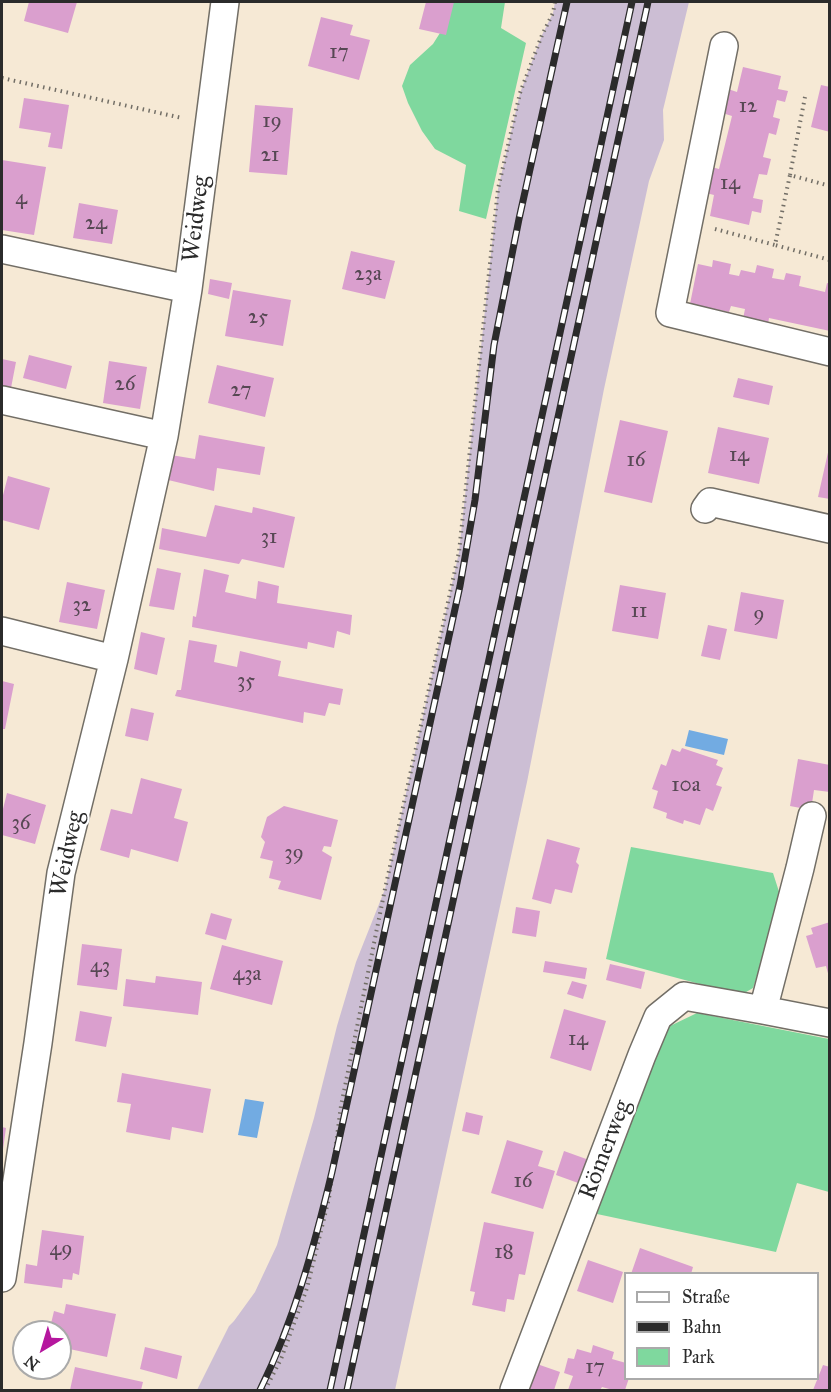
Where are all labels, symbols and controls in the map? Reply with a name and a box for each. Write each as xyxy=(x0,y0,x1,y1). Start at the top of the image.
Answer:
house number: 17 xyxy=(329,40,349,66)
house number: 12 xyxy=(739,94,757,120)
house number: 19 xyxy=(262,109,282,135)
house number: 21 xyxy=(261,143,279,169)
house number: 14 xyxy=(720,171,740,197)
street label: Weidweg xyxy=(177,174,217,264)
house number: 4 xyxy=(15,186,27,212)
house number: 24 xyxy=(85,211,107,237)
house number: 23a xyxy=(354,262,382,288)
house number: 25 xyxy=(248,305,268,331)
house number: 26 xyxy=(114,372,136,398)
house number: 27 xyxy=(230,378,252,404)
house number: 14 xyxy=(729,443,749,469)
house number: 16 xyxy=(626,448,646,474)
house number: 31 xyxy=(261,525,277,551)
house number: 32 xyxy=(73,593,91,619)
house number: 11 xyxy=(631,599,647,625)
house number: 9 xyxy=(753,602,765,628)
house number: 35 xyxy=(237,669,255,695)
house number: 10a xyxy=(671,773,701,799)
street label: Weidweg xyxy=(45,808,91,900)
house number: 36 xyxy=(11,811,31,837)
house number: 39 xyxy=(284,841,304,867)
house number: 43 xyxy=(90,954,110,980)
house number: 43a xyxy=(233,962,261,988)
house number: 14 xyxy=(568,1027,588,1053)
street label: Römerweg xyxy=(574,1096,638,1204)
house number: 16 xyxy=(513,1169,533,1195)
house number: 49 xyxy=(50,1237,72,1263)
house number: 18 xyxy=(494,1240,514,1266)
legend xyxy=(624,1272,819,1380)
text: Straße xyxy=(682,1286,730,1308)
text: Bahn xyxy=(682,1316,721,1338)
north arrow xyxy=(12,1320,72,1380)
text: Park xyxy=(682,1346,715,1368)
text: N xyxy=(21,1351,43,1375)
house number: 17 xyxy=(585,1355,605,1381)

